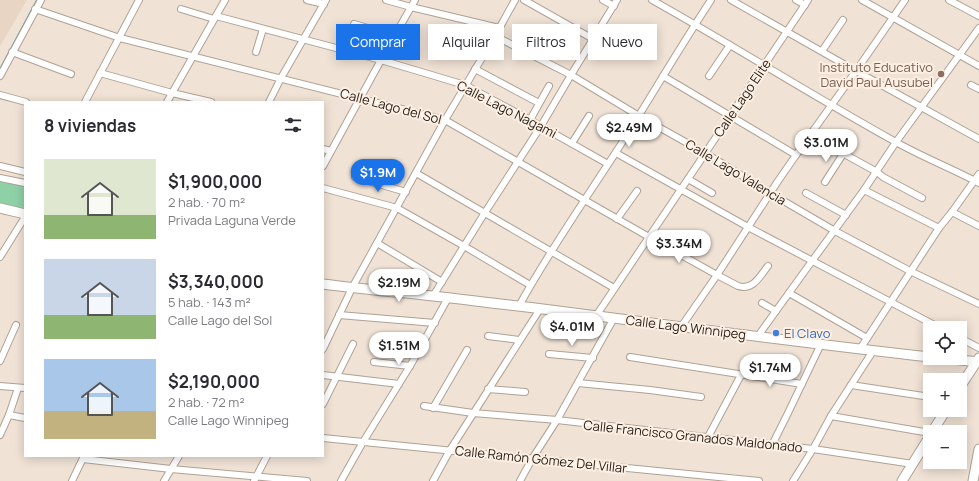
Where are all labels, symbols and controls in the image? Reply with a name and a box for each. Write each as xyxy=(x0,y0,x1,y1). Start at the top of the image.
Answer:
chip: Comprar xyxy=(336,24,420,60)
chip: Alquilar xyxy=(428,24,504,60)
chip: Filtros xyxy=(512,24,580,60)
chip: Nuevo xyxy=(588,24,657,60)
street label: Calle Lago Elite xyxy=(709,55,775,141)
place label: Instituto Educativo David Paul Ausubel xyxy=(820,58,933,91)
marker: Instituto Educativo David Paul Ausubel xyxy=(936,69,946,79)
street label: Calle Lago Nagami xyxy=(454,76,560,142)
street label: Calle Lago del Sol xyxy=(338,84,444,128)
text: 8 viviendas xyxy=(44,114,136,137)
icon: filters xyxy=(282,114,304,136)
pin: $2.49M xyxy=(596,114,662,148)
text: $2.49M xyxy=(606,118,652,136)
pin: $3.01M xyxy=(793,129,859,163)
text: $3.01M xyxy=(803,133,849,151)
street label: Calle Lago Valencia xyxy=(682,135,790,209)
pin: $1.9M xyxy=(350,159,406,193)
text: $1.9M xyxy=(360,163,396,181)
text: $1,900,000 xyxy=(168,170,262,193)
icon: home xyxy=(76,175,124,223)
text: 2 hab. · 70 m² xyxy=(168,193,245,211)
text: Privada Laguna Verde xyxy=(168,211,296,229)
pin: $3.34M xyxy=(646,230,712,264)
text: $3.34M xyxy=(656,234,702,252)
pin: $2.19M xyxy=(366,269,432,303)
text: $3,340,000 xyxy=(168,270,264,293)
text: $2.19M xyxy=(377,273,421,291)
icon: home xyxy=(76,275,124,323)
text: 5 hab. · 143 m² xyxy=(168,293,251,311)
text: Calle Lago del Sol xyxy=(168,311,272,329)
street label: Calle Lago Winnipeg xyxy=(625,311,747,343)
pin: $4.01M xyxy=(539,313,605,347)
text: $4.01M xyxy=(549,317,595,335)
map controls xyxy=(923,321,967,469)
button: locate xyxy=(923,321,967,365)
place label: El Clavo xyxy=(784,324,831,342)
marker: El Clavo xyxy=(771,328,781,338)
pin: $1.51M xyxy=(366,332,432,366)
text: $1.51M xyxy=(378,336,420,354)
pin: $1.74M xyxy=(737,354,803,388)
text: $1.74M xyxy=(749,358,791,376)
text: $2,190,000 xyxy=(168,370,260,393)
button: + xyxy=(923,373,967,417)
icon: home xyxy=(76,375,124,423)
text: 2 hab. · 72 m² xyxy=(168,393,245,411)
text: Calle Lago Winnipeg xyxy=(168,411,289,429)
street label: Calle Francisco Granados Maldonado xyxy=(583,416,804,456)
button: − xyxy=(923,425,967,469)
street label: Calle Ramón Gómez Del Villar xyxy=(454,441,628,477)

